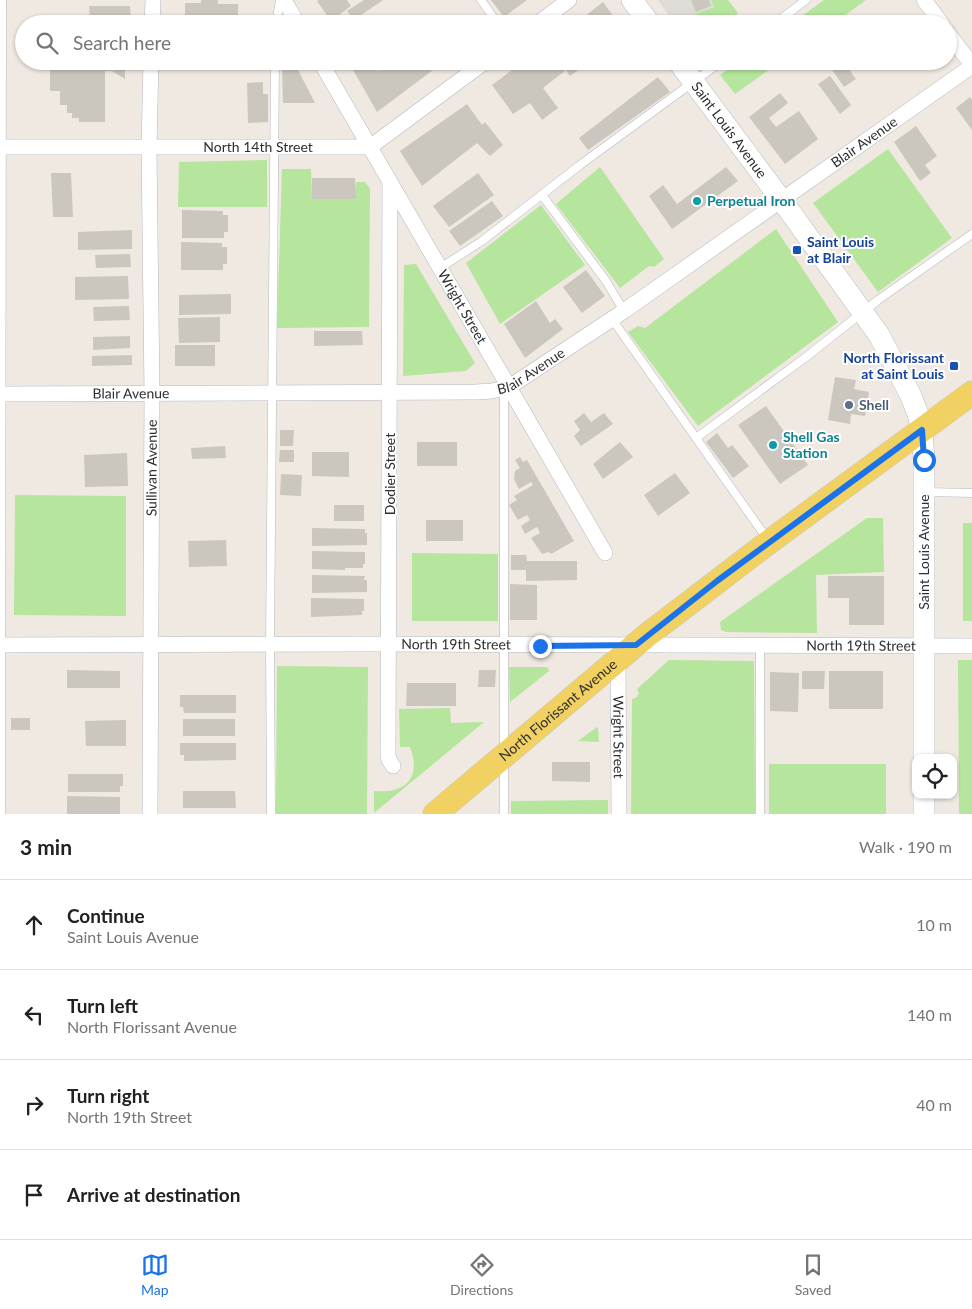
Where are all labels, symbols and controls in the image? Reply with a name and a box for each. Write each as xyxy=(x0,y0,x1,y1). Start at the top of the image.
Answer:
search box xyxy=(15,15,957,70)
icon: search xyxy=(33,29,61,57)
text: Search here xyxy=(73,31,171,54)
street label: Saint Louis Avenue xyxy=(688,78,771,181)
street label: Blair Avenue xyxy=(827,112,900,171)
street label: North 14th Street xyxy=(203,138,313,155)
place label: Perpetual Iron xyxy=(707,192,796,209)
marker: Perpetual Iron xyxy=(691,195,703,207)
place label: Saint Louis at Blair xyxy=(807,233,874,266)
marker: Saint Louis at Blair xyxy=(791,244,803,256)
street label: Wright Street xyxy=(435,266,491,347)
street label: Blair Avenue xyxy=(495,344,568,398)
place label: North Florissant at Saint Louis xyxy=(843,349,945,382)
marker: North Florissant at Saint Louis xyxy=(948,360,960,372)
street label: Blair Avenue xyxy=(93,384,169,402)
place label: Shell xyxy=(859,396,889,413)
marker: Shell xyxy=(843,399,855,411)
street label: Sullivan Avenue xyxy=(142,420,160,516)
place label: Shell Gas Station xyxy=(783,428,840,461)
street label: Dodier Street xyxy=(381,433,398,515)
marker: Shell Gas Station xyxy=(767,439,779,451)
route start xyxy=(913,449,936,472)
street label: Saint Louis Avenue xyxy=(915,494,932,610)
street label: North 19th Street xyxy=(401,635,511,652)
route end xyxy=(529,635,552,658)
street label: North 19th Street xyxy=(806,636,916,654)
street label: North Florissant Avenue xyxy=(495,655,620,764)
street label: Wright Street xyxy=(610,695,628,779)
map controls xyxy=(912,754,957,799)
button: locate xyxy=(912,754,957,799)
text: 3 min xyxy=(20,834,72,859)
text: Walk · 190 m xyxy=(859,837,952,856)
text: Continue xyxy=(67,904,145,927)
icon: ahead xyxy=(20,911,48,939)
text: 10 m xyxy=(916,915,952,934)
text: Saint Louis Avenue xyxy=(67,927,199,946)
text: Turn left xyxy=(67,994,138,1017)
icon: left xyxy=(20,1001,48,1029)
text: 140 m xyxy=(907,1005,952,1024)
text: North Florissant Avenue xyxy=(67,1017,237,1036)
text: Turn right xyxy=(67,1084,149,1107)
icon: right xyxy=(20,1091,48,1119)
text: 40 m xyxy=(916,1095,952,1114)
text: North 19th Street xyxy=(67,1107,192,1126)
icon: arrive xyxy=(20,1181,48,1209)
text: Arrive at destination xyxy=(67,1183,240,1206)
tab: Map xyxy=(141,1251,169,1298)
tab: Directions xyxy=(450,1251,513,1298)
tab: Saved xyxy=(795,1251,831,1298)

